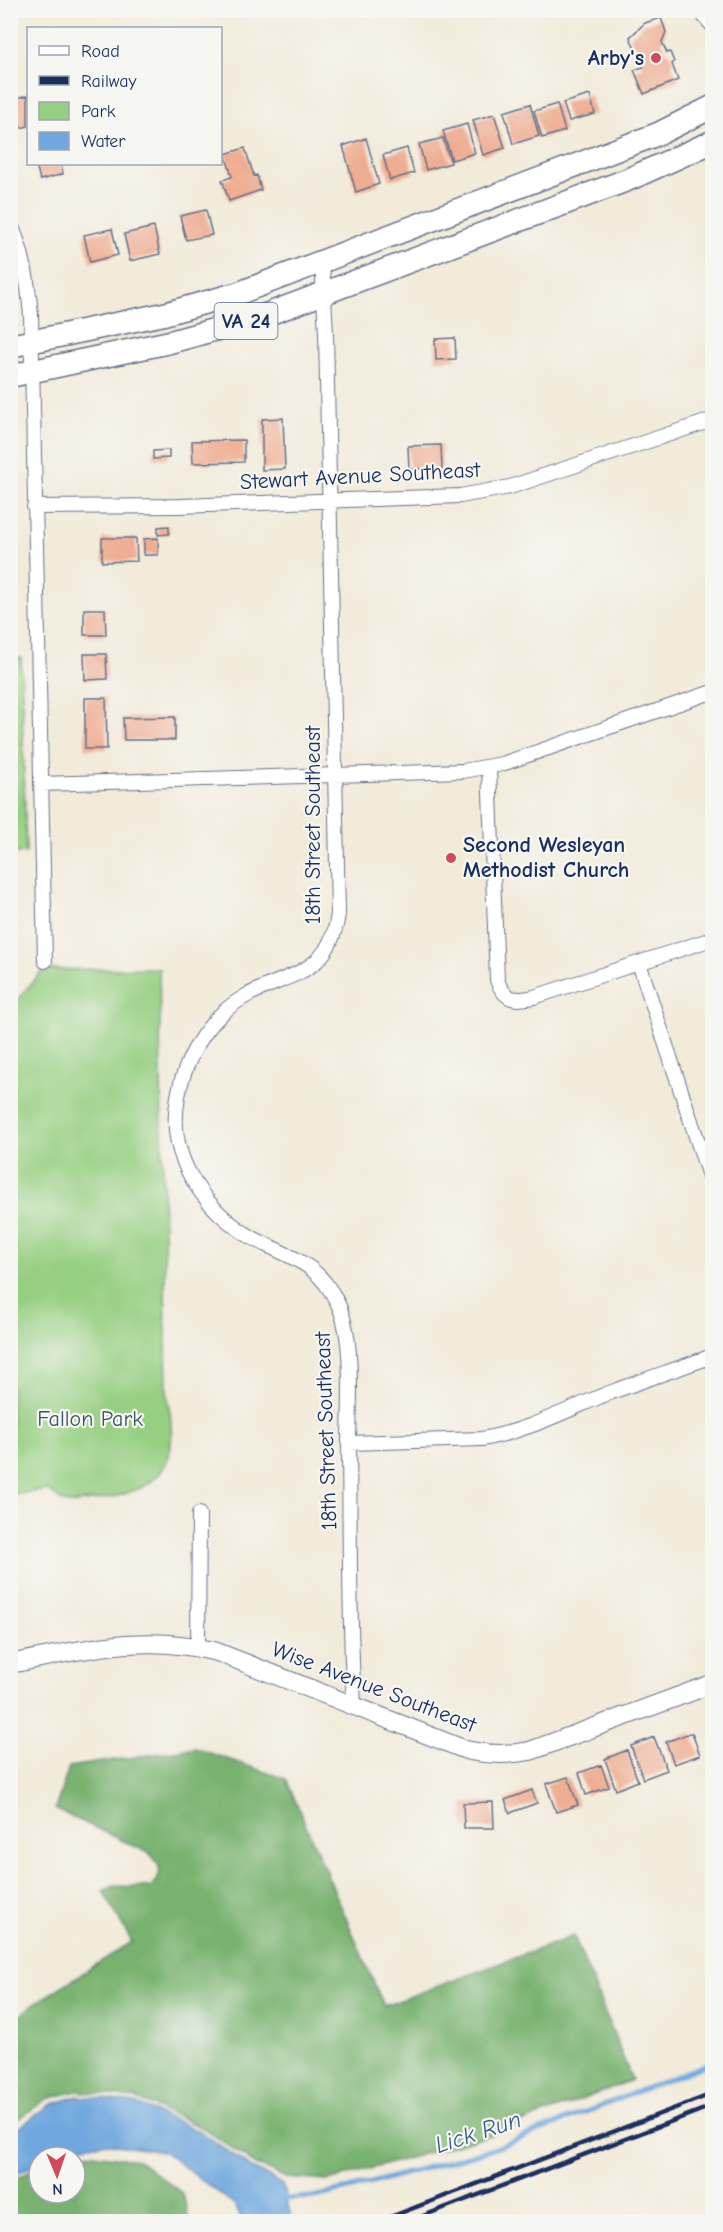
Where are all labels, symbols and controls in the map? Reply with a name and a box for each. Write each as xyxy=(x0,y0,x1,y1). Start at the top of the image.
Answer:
legend xyxy=(27,27,222,165)
text: Road xyxy=(81,41,120,62)
place label: Arby's xyxy=(588,45,644,71)
marker: Arby's xyxy=(649,51,663,65)
text: Railway xyxy=(81,71,138,92)
text: Park xyxy=(81,101,116,122)
text: Water xyxy=(81,131,126,152)
road number: VA 24 xyxy=(214,303,278,339)
street label: Stewart Avenue Southeast xyxy=(239,457,482,495)
street label: 18th Street Southeast xyxy=(300,725,326,924)
place label: Second Wesleyan Methodist Church xyxy=(463,832,629,883)
marker: Second Wesleyan Methodist Church xyxy=(444,851,458,865)
street label: 18th Street Southeast xyxy=(310,1330,342,1531)
park label: Fallon Park xyxy=(37,1406,143,1432)
street label: Wise Avenue Southeast xyxy=(268,1636,481,1738)
water label: Lick Run xyxy=(431,2105,525,2159)
north arrow xyxy=(27,2145,87,2205)
text: N xyxy=(52,2180,63,2198)

